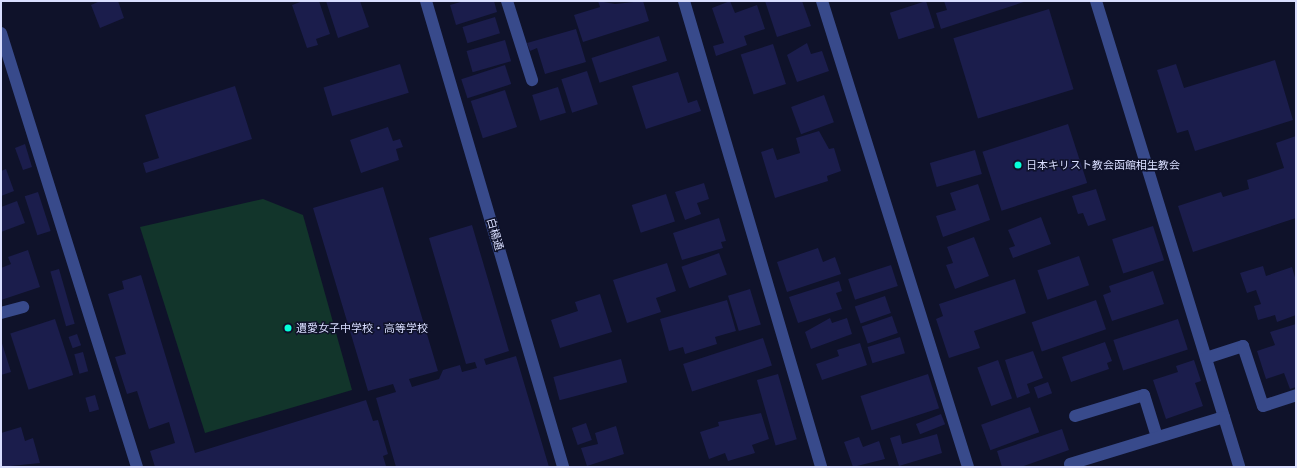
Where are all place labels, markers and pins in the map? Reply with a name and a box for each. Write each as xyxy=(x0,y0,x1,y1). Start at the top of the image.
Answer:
place label: 日本キリスト教会函館相生教会 xyxy=(1026,158,1180,172)
marker: 日本キリスト教会函館相生教会 xyxy=(1013,160,1023,170)
place label: 遺愛女子中学校・高等学校 xyxy=(296,321,428,335)
marker: 遺愛女子中学校・高等学校 xyxy=(283,323,293,333)

